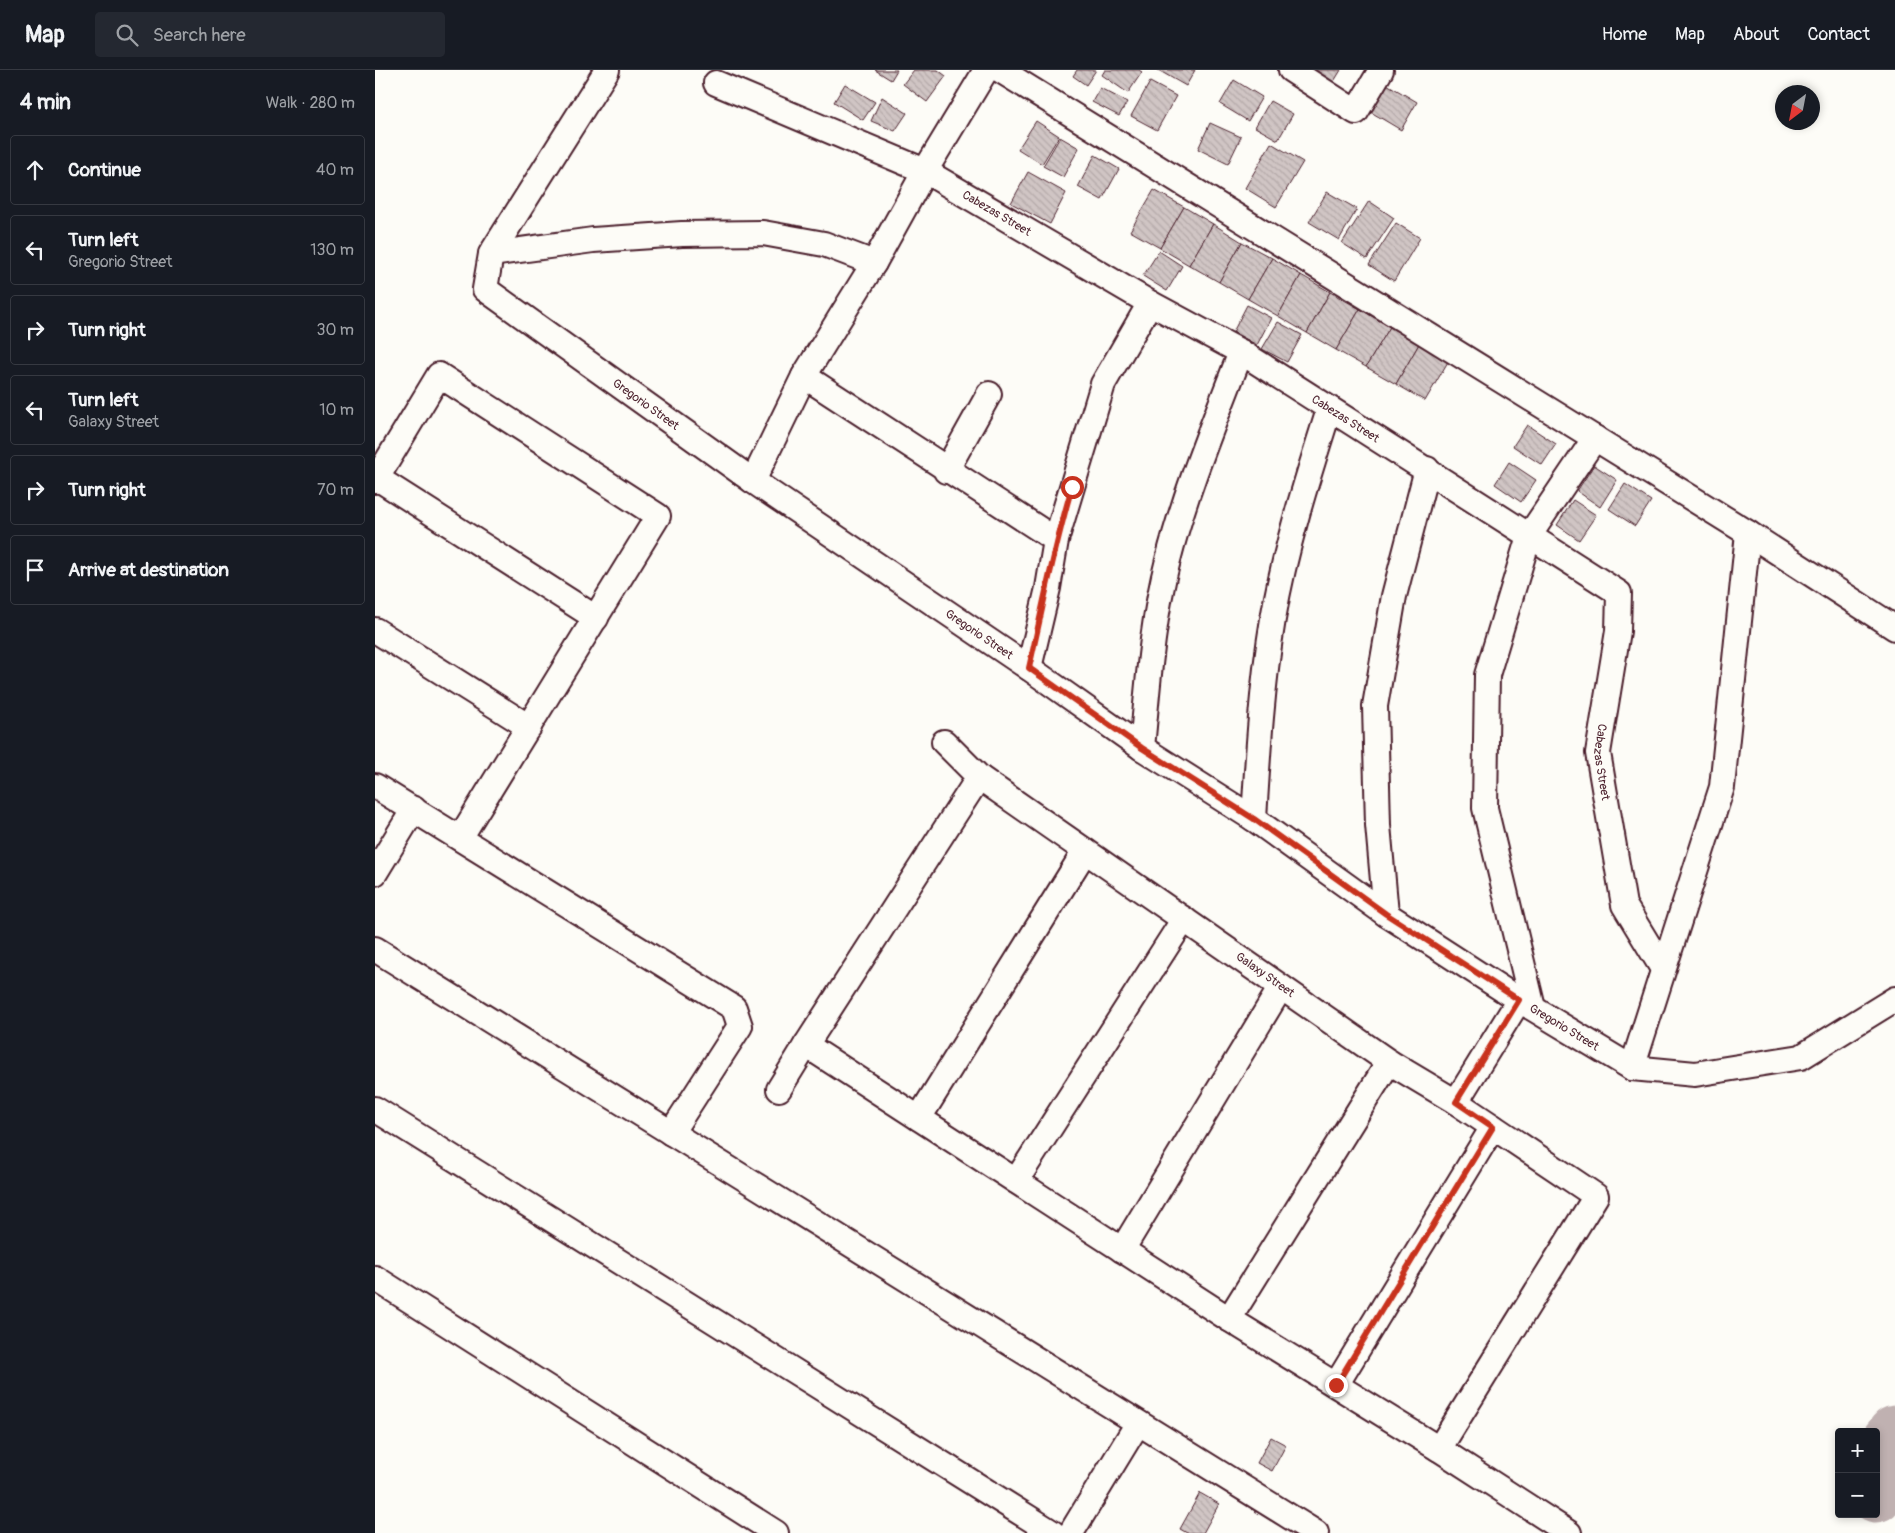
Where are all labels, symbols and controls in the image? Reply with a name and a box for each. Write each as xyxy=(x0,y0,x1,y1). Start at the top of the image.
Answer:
search box xyxy=(95,12,445,57)
text: Map xyxy=(25,20,65,49)
icon: search xyxy=(113,21,141,49)
text: Search here xyxy=(153,23,246,47)
text: Home xyxy=(1602,23,1647,46)
text: Map xyxy=(1675,23,1705,46)
text: About xyxy=(1733,23,1779,46)
text: Contact xyxy=(1807,23,1870,46)
north arrow xyxy=(1775,85,1820,130)
text: 4 min xyxy=(20,89,71,116)
text: Walk · 280 m xyxy=(266,93,355,113)
icon: ahead xyxy=(21,156,49,184)
text: Continue xyxy=(68,158,141,182)
text: 40 m xyxy=(316,160,354,180)
street label: Cabezas Street xyxy=(960,187,1034,239)
text: Turn left xyxy=(68,228,138,252)
icon: left xyxy=(21,236,49,264)
text: 130 m xyxy=(310,240,354,260)
text: Gregorio Street xyxy=(68,252,173,272)
icon: right xyxy=(21,316,49,344)
text: Turn right xyxy=(68,318,146,342)
text: 30 m xyxy=(316,320,354,340)
street label: Gregorio Street xyxy=(610,375,682,433)
text: Turn left xyxy=(68,388,138,412)
street label: Cabezas Street xyxy=(1309,392,1382,446)
icon: left xyxy=(21,396,49,424)
text: 10 m xyxy=(319,400,354,420)
text: Galaxy Street xyxy=(68,412,159,432)
icon: right xyxy=(21,476,49,504)
route start xyxy=(1061,476,1084,499)
text: Turn right xyxy=(68,478,146,502)
text: 70 m xyxy=(317,480,354,500)
icon: arrive xyxy=(21,556,49,584)
text: Arrive at destination xyxy=(68,558,229,582)
street label: Gregorio Street xyxy=(943,606,1016,663)
street label: Cabezas Street xyxy=(1590,723,1613,801)
street label: Galaxy Street xyxy=(1233,949,1297,1001)
street label: Gregorio Street xyxy=(1527,1001,1602,1054)
route end xyxy=(1325,1374,1348,1397)
map controls xyxy=(1835,1428,1880,1518)
button: + xyxy=(1835,1428,1880,1473)
button: − xyxy=(1835,1473,1880,1518)

